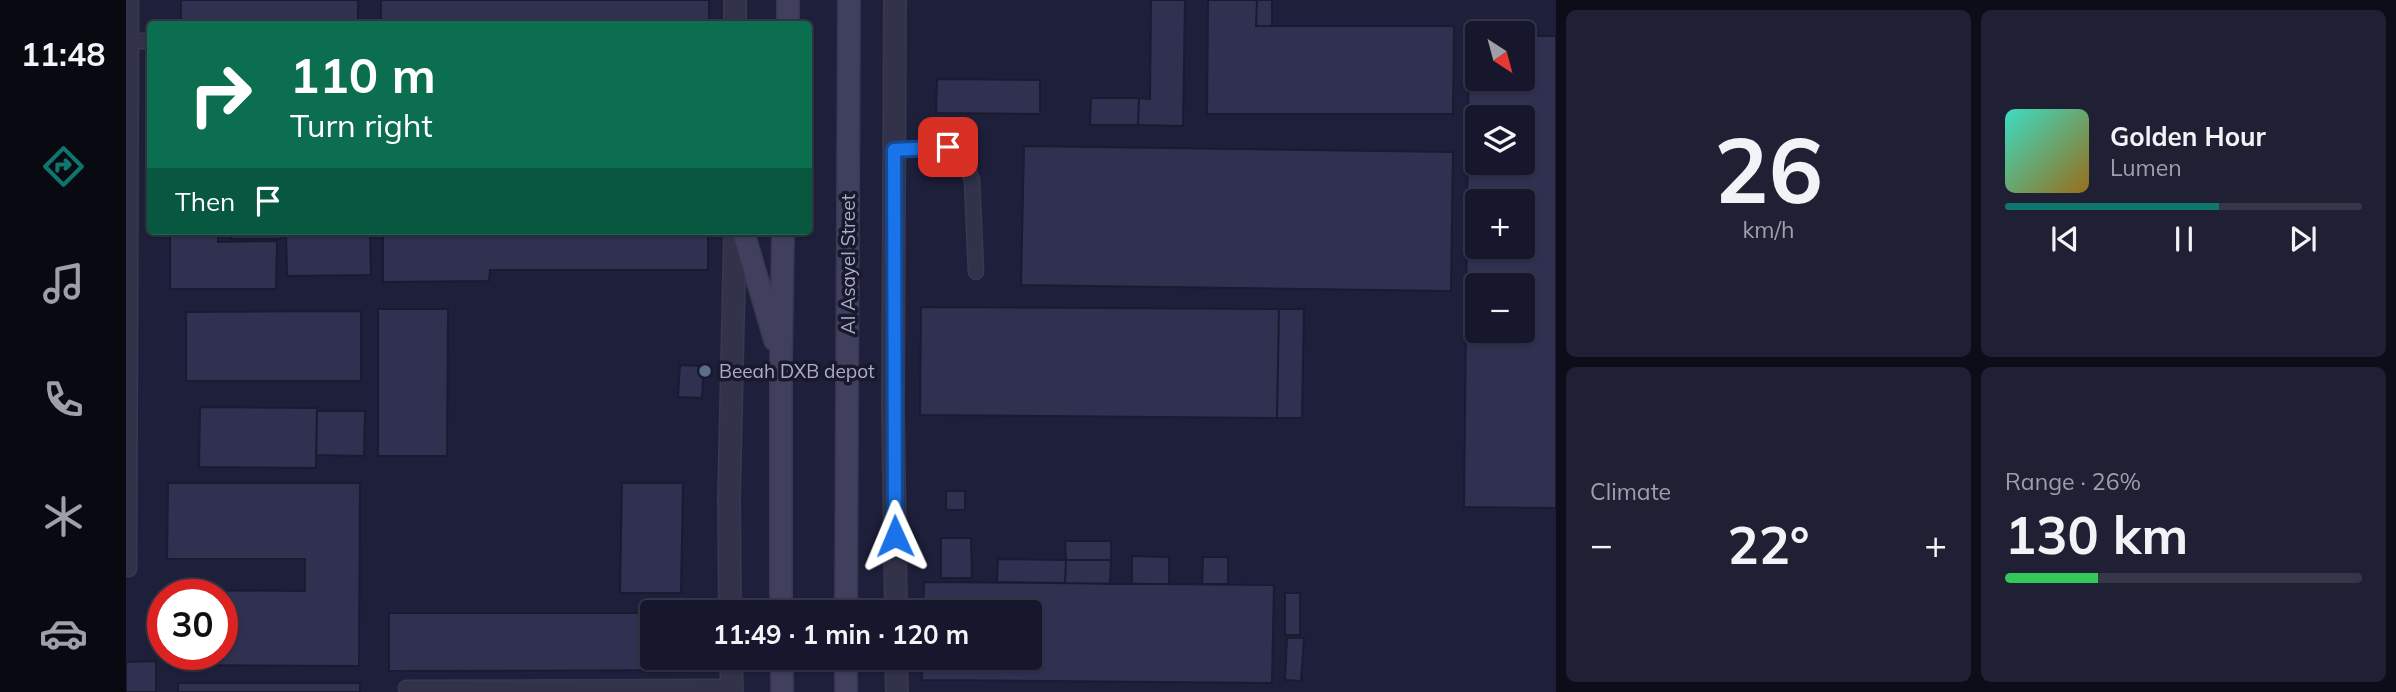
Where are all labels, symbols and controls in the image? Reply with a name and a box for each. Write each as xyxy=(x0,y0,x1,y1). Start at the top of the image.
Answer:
north arrow xyxy=(1465,21,1535,91)
map controls xyxy=(1465,21,1535,343)
text: 11:48 xyxy=(21,34,105,74)
text: 110 m xyxy=(290,44,436,105)
icon: right xyxy=(175,49,266,140)
text: Turn right xyxy=(290,105,433,145)
button: layers xyxy=(1465,105,1535,175)
text: 26 xyxy=(1714,112,1823,226)
pin xyxy=(918,117,978,177)
text: Golden Hour xyxy=(2110,120,2266,153)
icon: arrive xyxy=(929,128,967,166)
icon: directions xyxy=(39,142,88,191)
text: Lumen xyxy=(2110,153,2182,182)
icon: arrive xyxy=(249,182,287,220)
text: Then xyxy=(175,185,235,218)
button: + xyxy=(1465,189,1535,259)
street label: Al Asayel Street xyxy=(836,193,860,334)
text: km/h xyxy=(1742,215,1795,244)
icon: previous xyxy=(2046,220,2084,258)
icon: pause xyxy=(2165,220,2203,258)
icon: next xyxy=(2284,220,2322,258)
icon: music xyxy=(39,259,88,308)
button: − xyxy=(1465,273,1535,343)
place label: Beeah DXB depot xyxy=(719,359,875,383)
marker: Beeah DXB depot xyxy=(697,363,713,379)
icon: phone xyxy=(39,375,88,424)
text: Range · 26% xyxy=(2005,467,2141,496)
text: Climate xyxy=(1590,477,1671,506)
icon: climate xyxy=(39,492,88,541)
position arrow xyxy=(858,499,932,573)
text: 130 km xyxy=(2005,502,2188,567)
text: 22° xyxy=(1727,512,1810,577)
text: − xyxy=(1590,520,1613,568)
text: + xyxy=(1924,520,1947,568)
speed limit sign: 30 xyxy=(147,579,238,670)
icon: car xyxy=(39,609,88,658)
text: 11:49 · 1 min · 120 m xyxy=(713,618,969,651)

